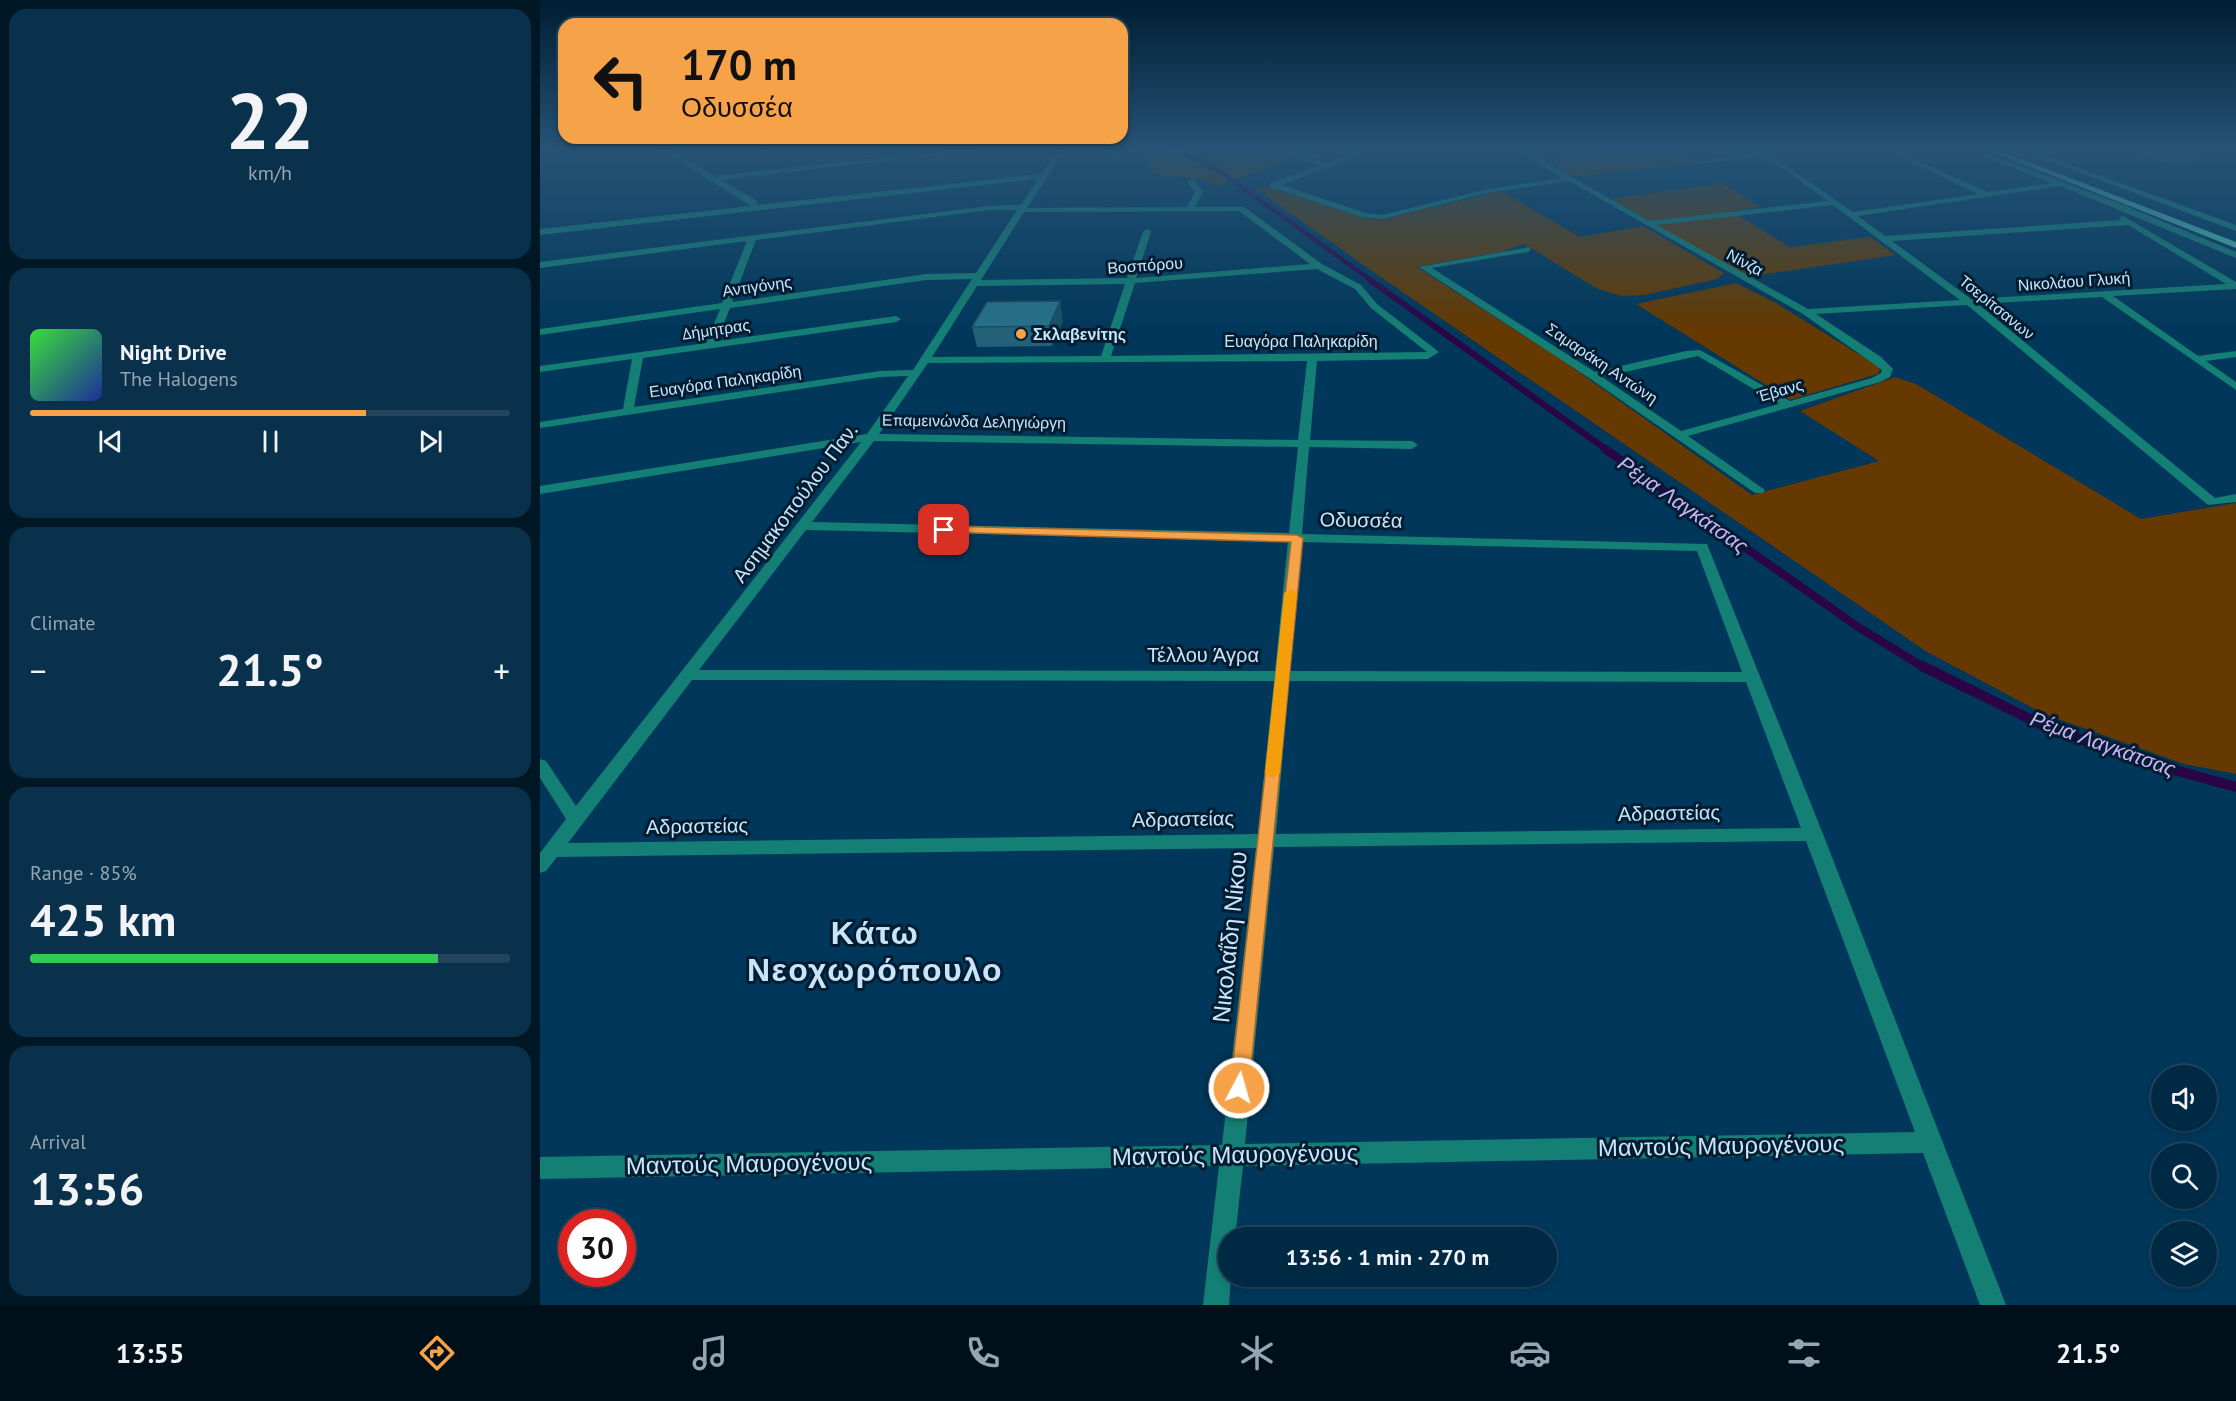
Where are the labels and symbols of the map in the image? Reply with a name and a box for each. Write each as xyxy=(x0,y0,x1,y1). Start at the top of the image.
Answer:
street label: Νίνζα xyxy=(1723,244,1767,280)
street label: Βοσπόρου xyxy=(1107,252,1183,278)
street label: Νικολάου Γλυκή xyxy=(2017,267,2131,295)
street label: Τσερίτσανων xyxy=(1955,270,2039,344)
street label: Αντιγόνης xyxy=(721,271,793,301)
street label: Δήμητρας xyxy=(681,314,751,344)
street label: Σαμαράκη Αντώνη xyxy=(1542,318,1662,408)
place label: Σκλαβενίτης xyxy=(1033,324,1126,344)
marker: Σκλαβενίτης xyxy=(1014,327,1028,341)
street label: Ευαγόρα Παληκαρίδη xyxy=(1224,331,1378,351)
street label: Ευαγόρα Παληκαρίδη xyxy=(648,360,802,402)
street label: Έβανς xyxy=(1754,374,1805,406)
street label: Επαμεινώνδα Δεληγιώργη xyxy=(882,409,1066,433)
street label: Ασημακοπούλου Παν. xyxy=(727,418,863,588)
water label: Ρέμα Λαγκάτσας xyxy=(1613,450,1754,560)
pin xyxy=(918,504,969,555)
street label: Οδυσσέα xyxy=(1319,506,1403,534)
street label: Τέλλου Άγρα xyxy=(1147,642,1259,668)
water label: Ρέμα Λαγκάτσας xyxy=(2027,705,2180,783)
street label: Αδραστείας xyxy=(1618,799,1721,827)
street label: Αδραστείας xyxy=(1132,805,1235,833)
street label: Αδραστείας xyxy=(646,812,749,840)
street label: Νικολαΐδη Νίκου xyxy=(1205,850,1254,1024)
district label: Κάτω Νεοχωρόπουλο xyxy=(747,911,1003,990)
position arrow xyxy=(1207,1056,1271,1120)
street label: Μαντούς Μαυρογένους xyxy=(1598,1128,1844,1163)
street label: Μαντούς Μαυρογένους xyxy=(1112,1137,1358,1172)
street label: Μαντούς Μαυρογένους xyxy=(626,1146,872,1181)
speed limit sign: 30 xyxy=(558,1209,636,1287)

